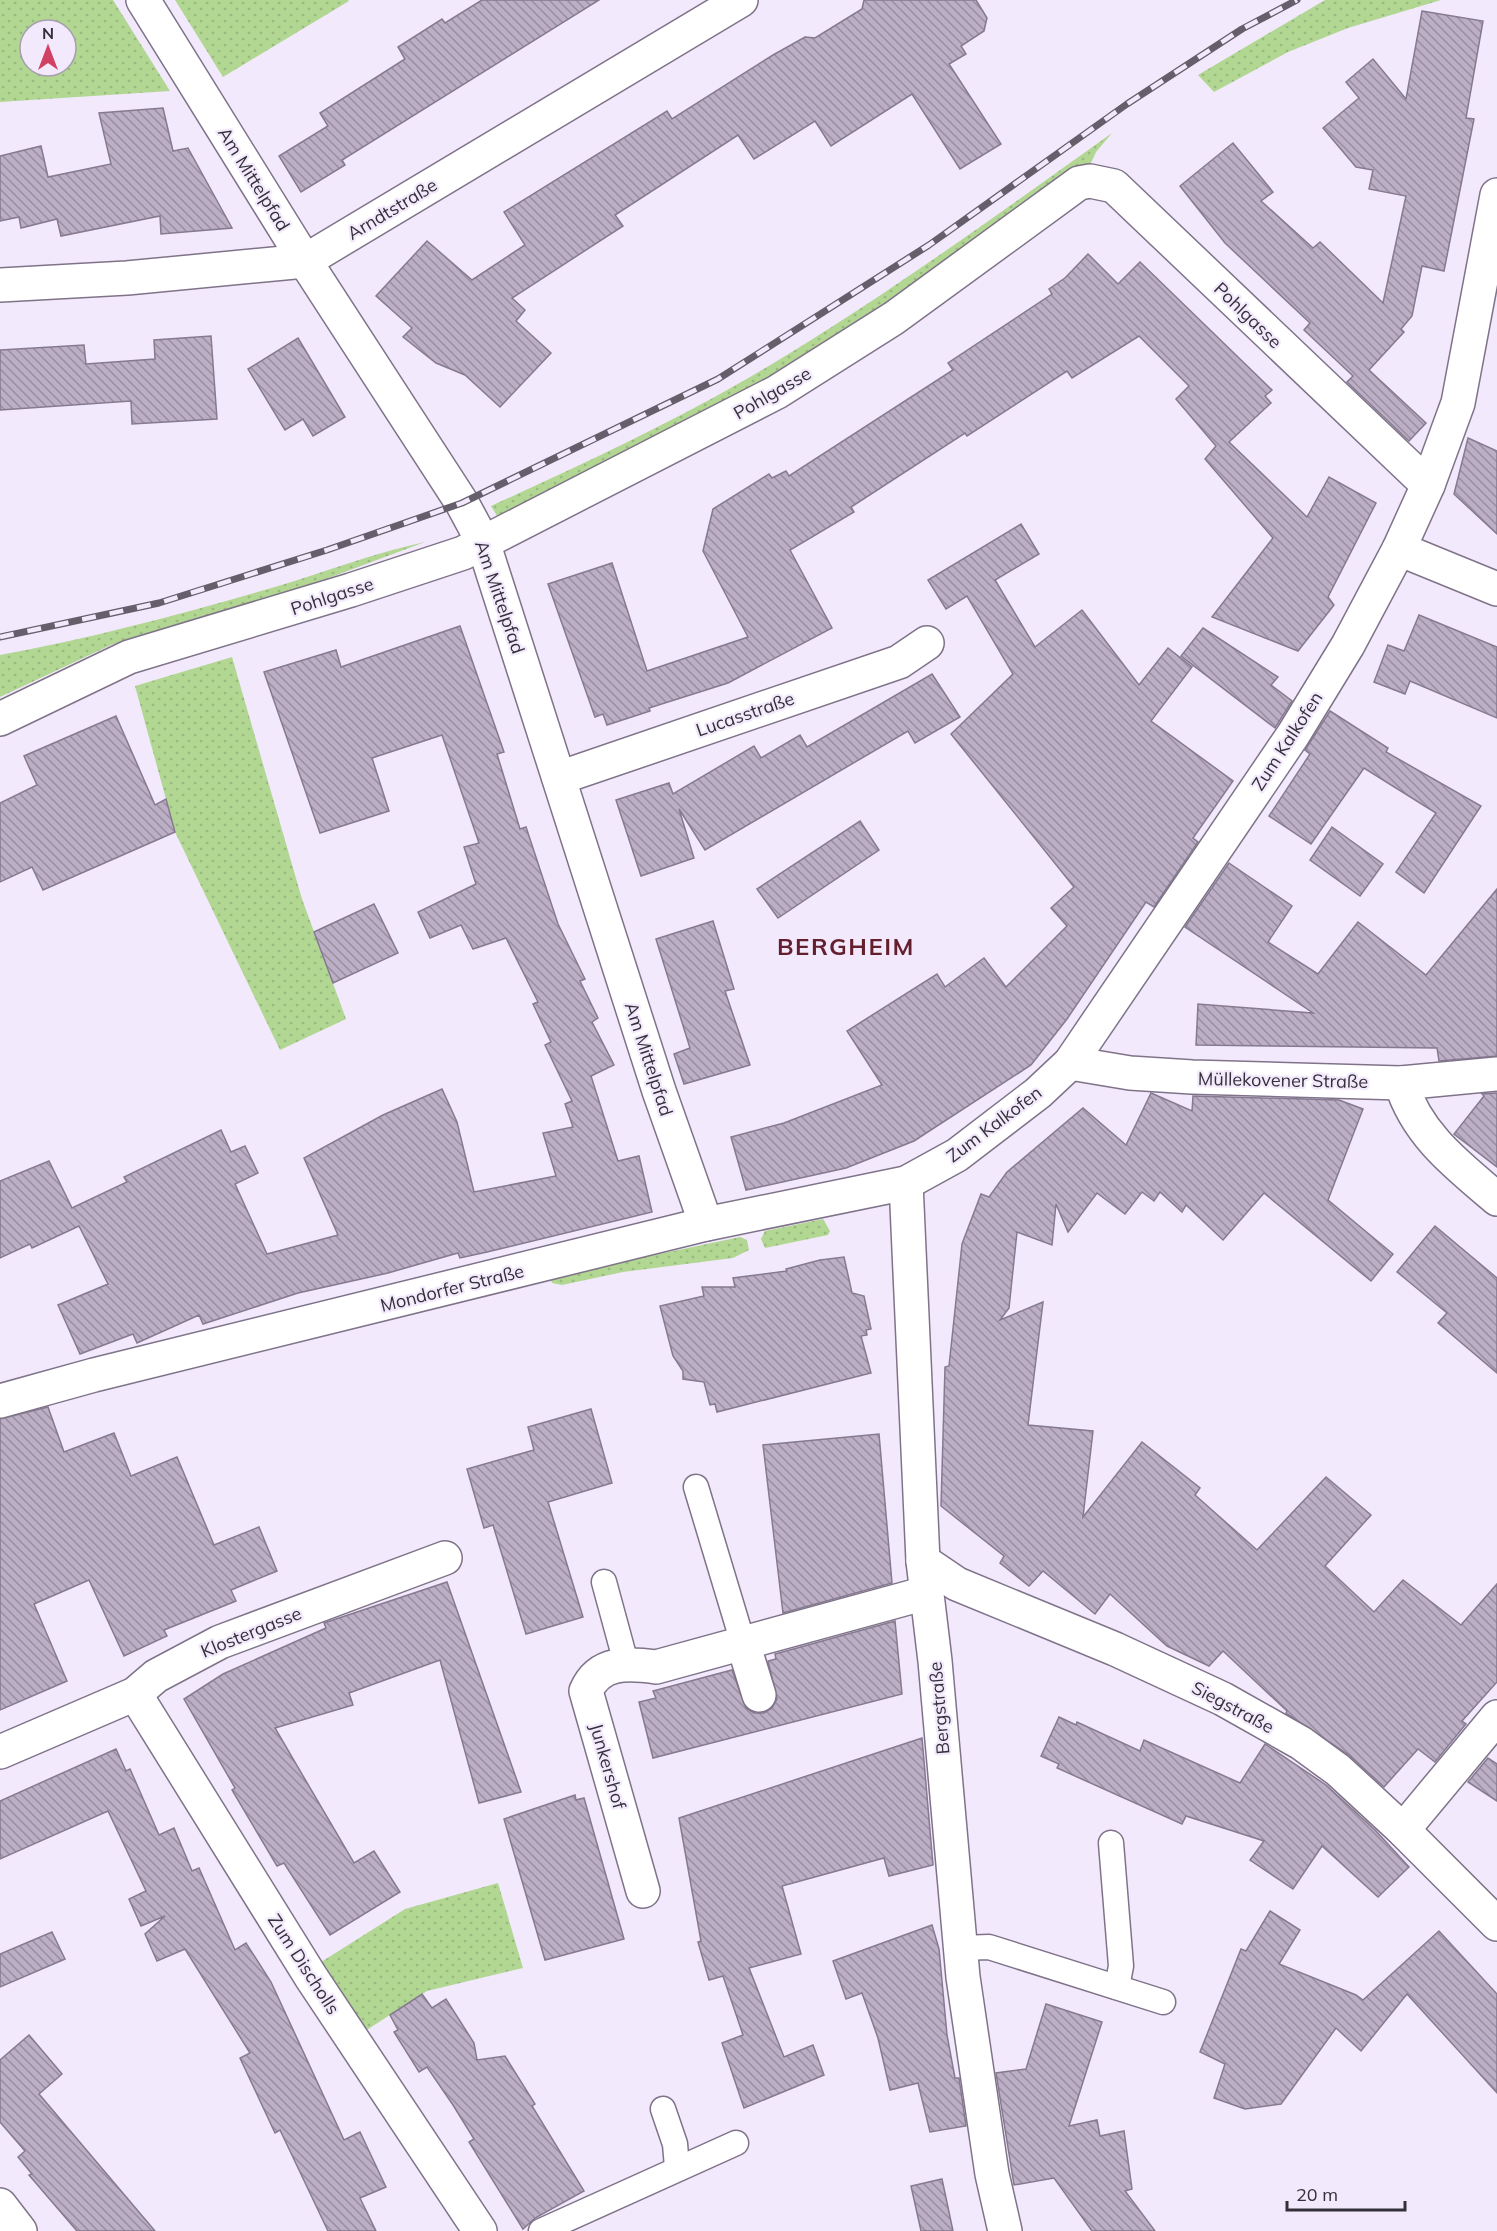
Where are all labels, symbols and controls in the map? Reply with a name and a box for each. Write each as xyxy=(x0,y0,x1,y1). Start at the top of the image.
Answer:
north arrow xyxy=(18,18,78,78)
text: N xyxy=(42,23,54,43)
street label: Am Mittelpfad xyxy=(213,123,295,235)
street label: Arndtstraße xyxy=(343,173,441,245)
street label: Pohlgasse xyxy=(1209,277,1287,353)
street label: Pohlgasse xyxy=(729,362,815,424)
street label: Am Mittelpfad xyxy=(470,537,530,657)
street label: Pohlgasse xyxy=(288,572,376,620)
street label: Lucasstraße xyxy=(693,686,797,742)
street label: Zum Kalkofen xyxy=(1246,687,1328,795)
district label: BERGHEIM xyxy=(777,931,915,961)
street label: Am Mittelpfad xyxy=(620,999,678,1119)
street label: Müllekovener Straße xyxy=(1198,1067,1368,1093)
street label: Zum Kalkofen xyxy=(942,1081,1046,1167)
street label: Mondorfer Straße xyxy=(378,1259,526,1317)
street label: Klostergasse xyxy=(197,1601,305,1663)
street label: Bergstraße xyxy=(923,1661,955,1755)
street label: Siegstraße xyxy=(1188,1676,1278,1738)
street label: Junkershof xyxy=(585,1721,631,1812)
street label: Zum Discholls xyxy=(263,1909,345,2019)
scale bar xyxy=(1287,2174,1406,2212)
text: 20 m xyxy=(1296,2183,1338,2206)

